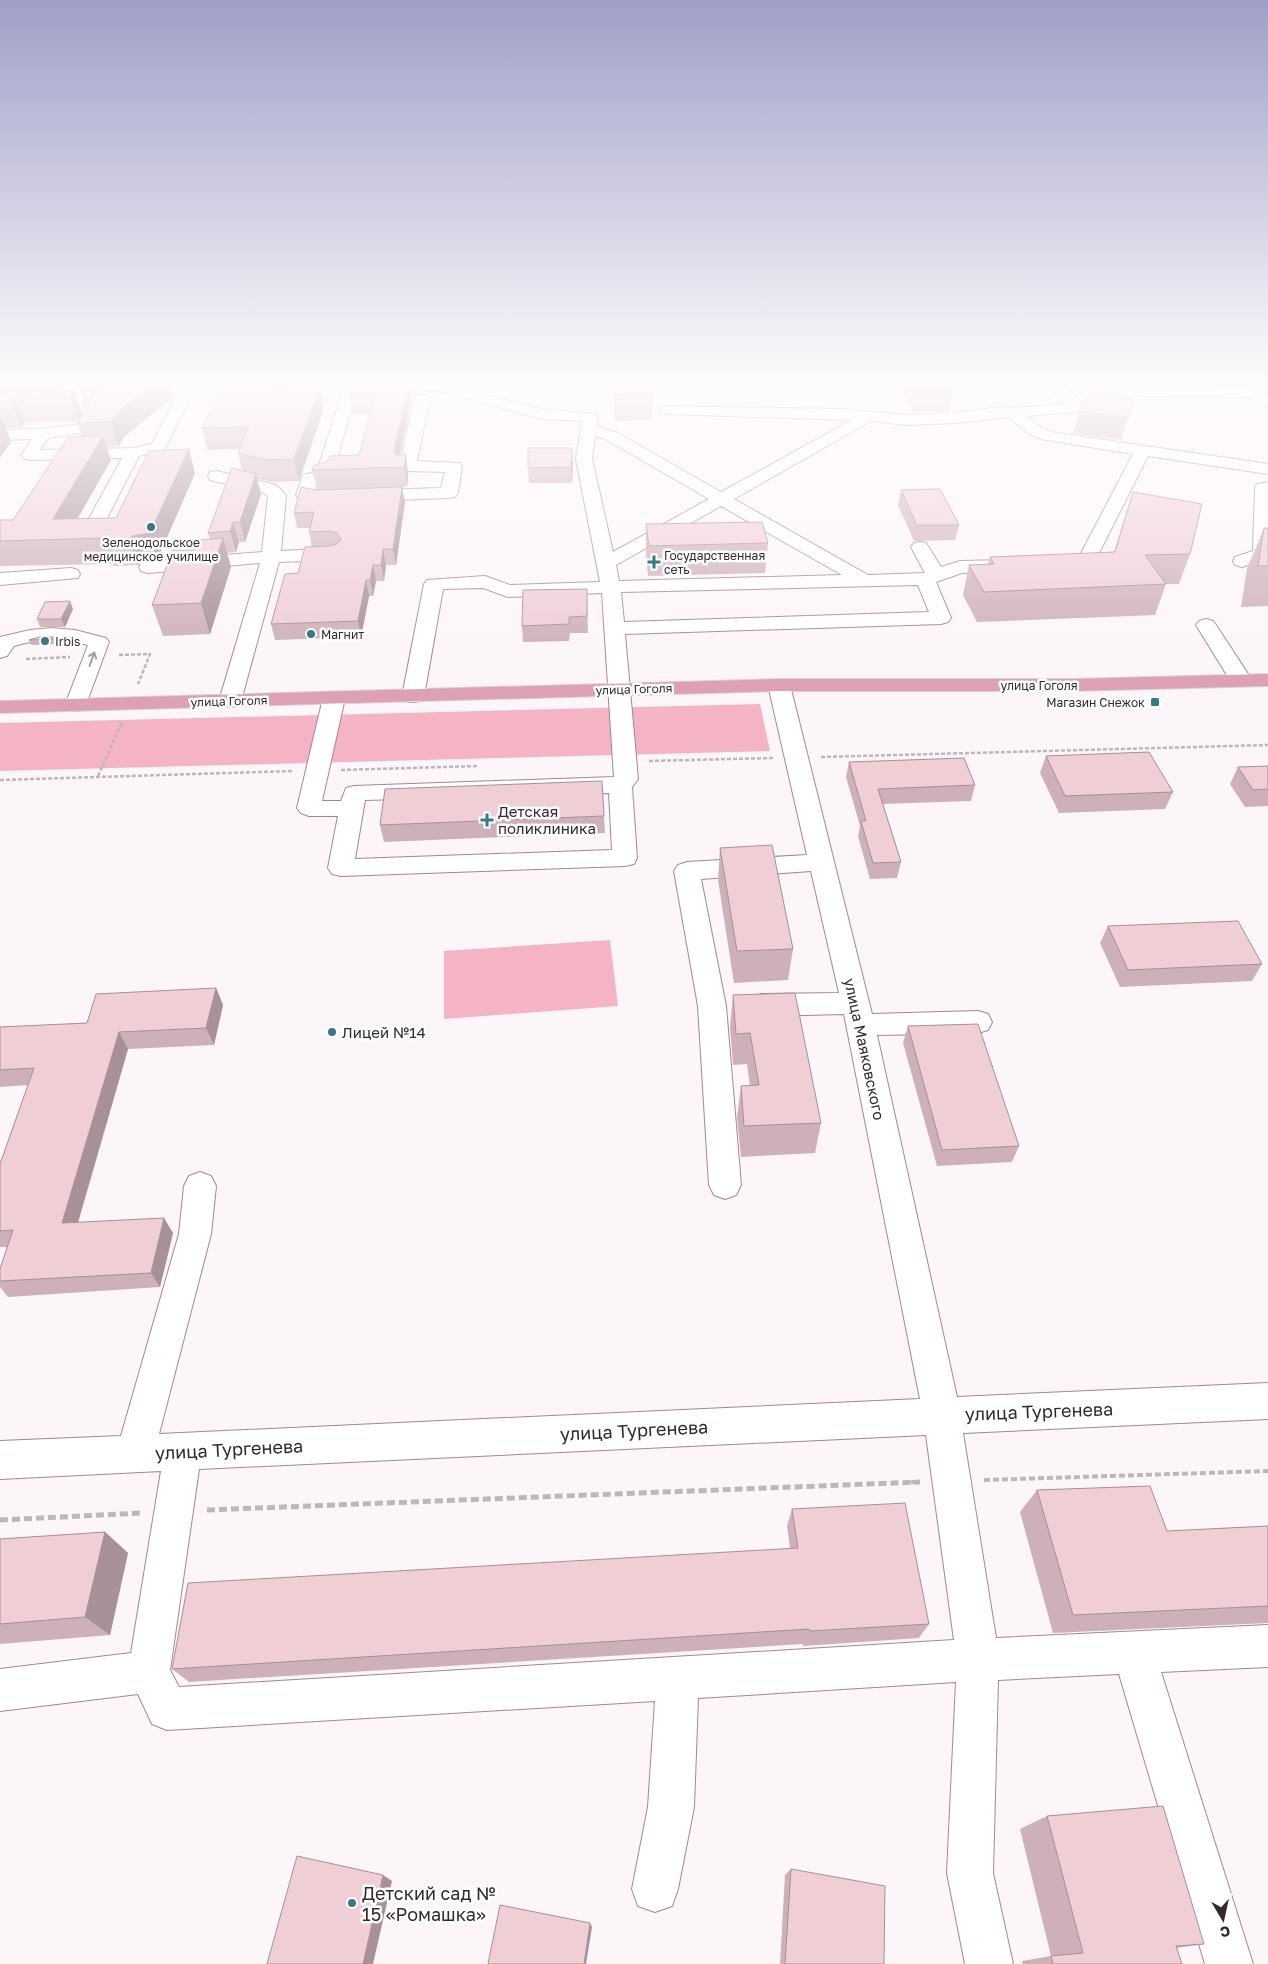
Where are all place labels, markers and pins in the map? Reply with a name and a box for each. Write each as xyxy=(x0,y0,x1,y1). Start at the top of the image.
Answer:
marker: Зеленодольское медицинское училище xyxy=(145,521,157,533)
place label: Зеленодольское медицинское училище xyxy=(84,535,218,564)
place label: Государственная сеть xyxy=(664,548,765,577)
marker: Государственная сеть xyxy=(648,556,660,568)
place label: Магнит xyxy=(321,627,364,642)
marker: Магнит xyxy=(305,628,317,640)
place label: Irbis xyxy=(55,634,80,649)
marker: Irbis xyxy=(39,635,51,647)
place label: Магазин Снежок xyxy=(1046,695,1145,710)
marker: Магазин Снежок xyxy=(1149,696,1161,708)
place label: Детская поликлиника xyxy=(498,802,596,837)
marker: Детская поликлиника xyxy=(480,813,494,827)
place label: Лицей №14 xyxy=(342,1023,426,1041)
marker: Лицей №14 xyxy=(326,1026,338,1038)
place label: Детский сад № 15 «Ромашка» xyxy=(362,1882,496,1925)
marker: Детский сад № 15 «Ромашка» xyxy=(346,1897,358,1909)

